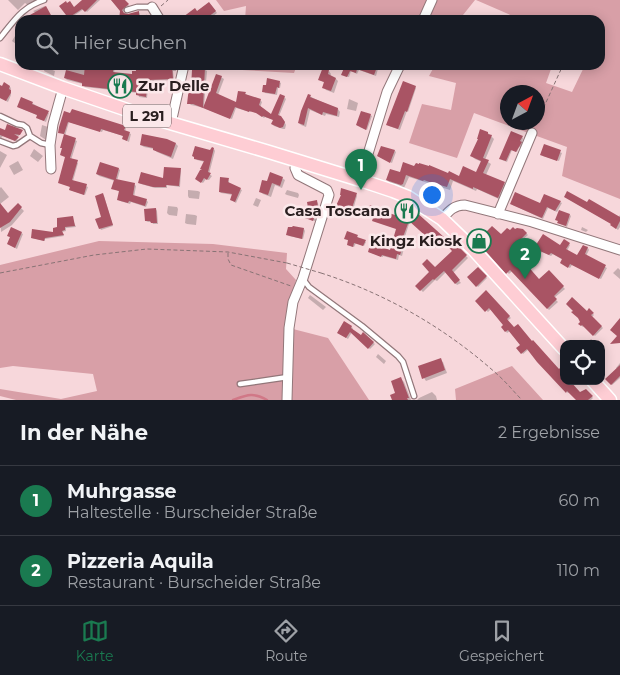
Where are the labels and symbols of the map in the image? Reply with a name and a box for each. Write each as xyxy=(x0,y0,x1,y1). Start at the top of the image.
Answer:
restaurant icon: Zur Delle xyxy=(107,73,133,99)
place label: Zur Delle xyxy=(138,76,209,95)
north arrow xyxy=(500,85,545,130)
road number: L 291 xyxy=(123,104,171,128)
pin: 1 xyxy=(345,149,377,190)
your location xyxy=(419,182,445,208)
restaurant icon: Casa Toscana xyxy=(394,198,420,224)
place label: Casa Toscana xyxy=(284,201,390,220)
shop icon: Kingz Kiosk xyxy=(466,228,492,254)
place label: Kingz Kiosk xyxy=(370,231,462,250)
pin: 2 xyxy=(509,238,541,279)

